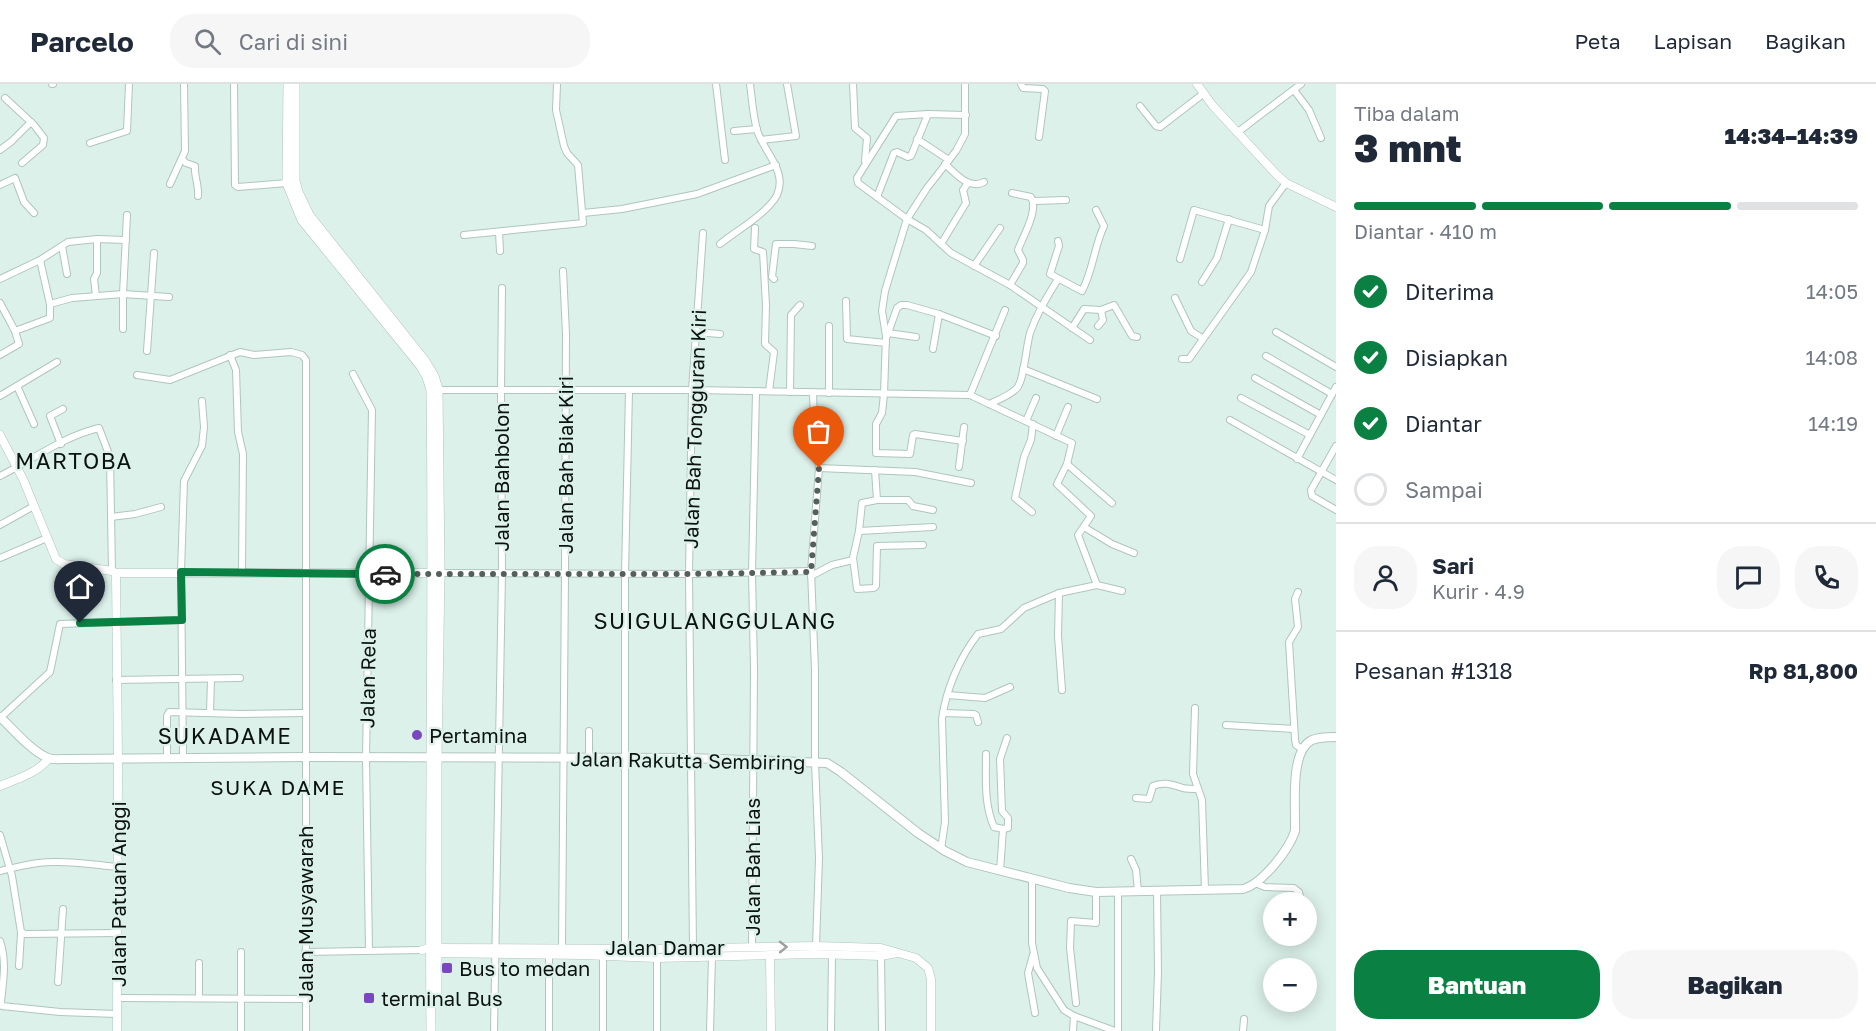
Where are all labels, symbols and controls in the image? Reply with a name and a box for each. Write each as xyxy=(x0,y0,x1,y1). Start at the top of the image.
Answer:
search box xyxy=(170,14,590,68)
text: Parcelo xyxy=(30,25,134,58)
icon: search xyxy=(191,25,224,58)
text: Cari di sini xyxy=(239,28,348,55)
text: Peta xyxy=(1575,28,1621,54)
text: Lapisan xyxy=(1654,28,1732,54)
text: Bagikan xyxy=(1765,28,1846,54)
text: Tiba dalam xyxy=(1354,101,1459,125)
text: 14:34–14:39 xyxy=(1725,122,1858,149)
text: 3 mnt xyxy=(1354,124,1462,171)
text: Diantar · 410 m xyxy=(1354,219,1497,243)
icon: check xyxy=(1354,275,1387,308)
text: Diterima xyxy=(1405,278,1494,305)
text: 14:05 xyxy=(1806,279,1858,303)
street label: Jalan Bah Tongguran Kiri xyxy=(678,309,710,549)
icon: check xyxy=(1354,341,1387,374)
text: Disiapkan xyxy=(1405,344,1508,371)
text: 14:08 xyxy=(1806,345,1858,369)
street label: Jalan Bah Biak Kiri xyxy=(553,376,577,554)
street label: Jalan Bahbolon xyxy=(489,402,513,552)
pin xyxy=(793,406,844,468)
icon: check xyxy=(1354,407,1387,440)
text: Diantar xyxy=(1405,410,1482,437)
text: 14:19 xyxy=(1808,411,1858,435)
icon: bag xyxy=(802,415,835,448)
district label: MARTOBA xyxy=(15,447,133,474)
text: Sampai xyxy=(1405,476,1483,503)
courier xyxy=(355,544,415,604)
button: person xyxy=(1354,546,1417,609)
button: chat xyxy=(1717,546,1780,609)
button: phone xyxy=(1795,546,1858,609)
text: Sari xyxy=(1432,552,1474,579)
icon: car xyxy=(369,558,402,591)
pin xyxy=(54,561,105,623)
icon: home xyxy=(63,570,96,603)
text: Kurir · 4.9 xyxy=(1432,579,1525,603)
district label: SUIGULANGGULANG xyxy=(593,607,837,634)
street label: Jalan Rela xyxy=(354,628,380,728)
text: Pesanan #1318 xyxy=(1354,657,1513,684)
text: Rp 81,800 xyxy=(1749,657,1858,684)
district label: SUKADAME xyxy=(158,722,292,749)
place label: Pertamina xyxy=(429,723,528,747)
marker: Pertamina xyxy=(410,728,424,742)
street label: Jalan Rakutta Sembiring xyxy=(570,746,806,774)
district label: SUKA DAME xyxy=(210,774,346,800)
street label: Jalan Bah Lias xyxy=(740,798,764,936)
street label: Jalan Patuan Anggi xyxy=(106,801,130,987)
street label: Jalan Musyawarah xyxy=(293,825,317,1003)
map controls xyxy=(1263,892,1317,1012)
button: + xyxy=(1263,892,1317,946)
street label: Jalan Damar xyxy=(605,935,725,959)
one-way arrow xyxy=(778,941,787,953)
button: Bantuan xyxy=(1354,950,1600,1019)
button: Bagikan xyxy=(1612,950,1858,1019)
place label: Bus to medan xyxy=(459,956,590,980)
button: − xyxy=(1263,958,1317,1012)
marker: Bus to medan xyxy=(440,961,454,975)
place label: terminal Bus xyxy=(381,986,503,1010)
marker: terminal Bus xyxy=(362,991,376,1005)

